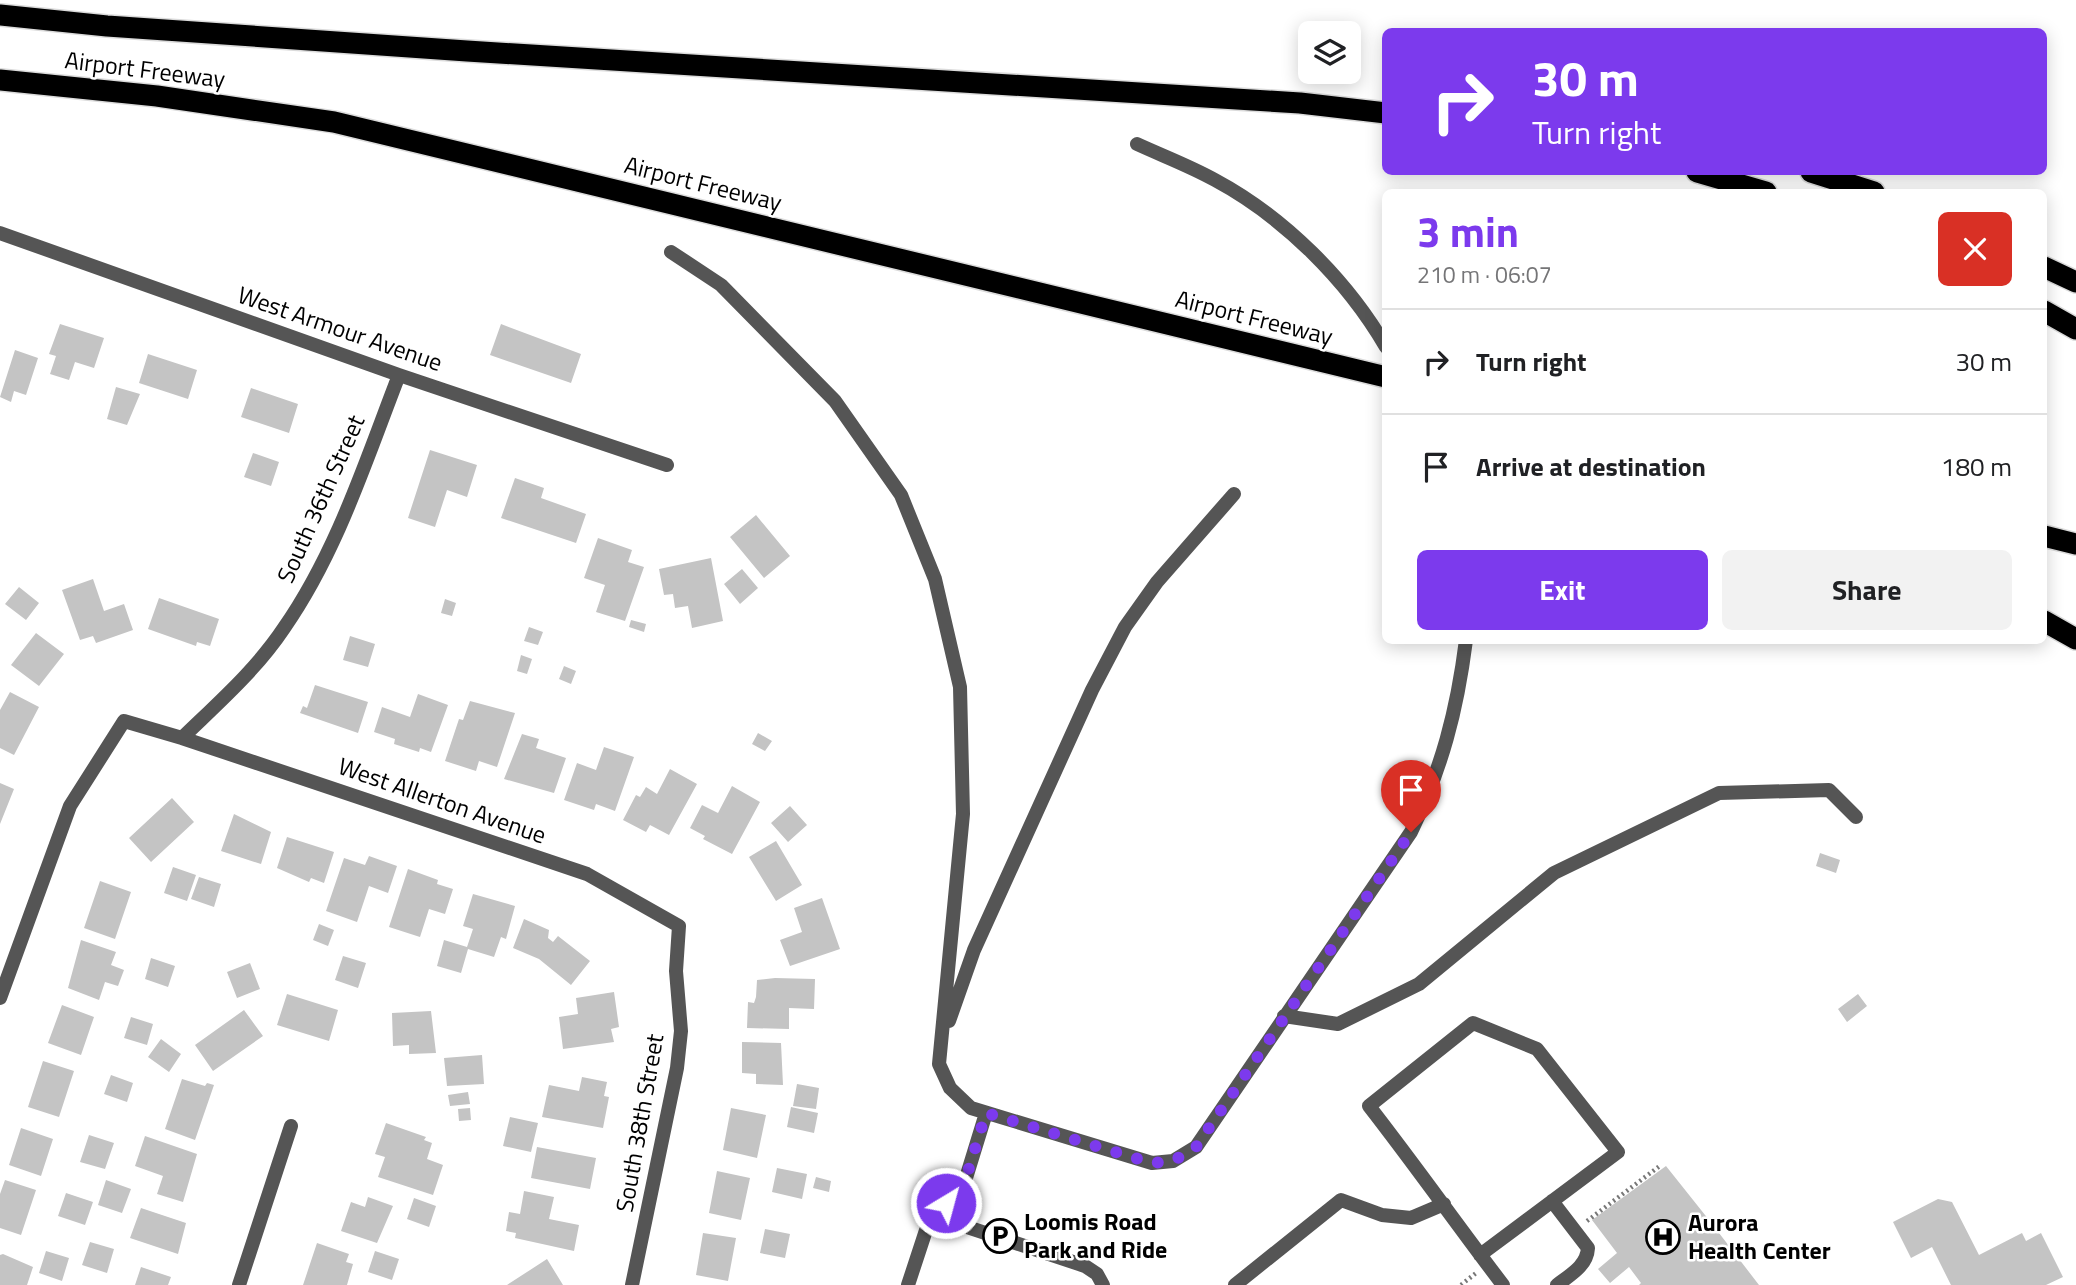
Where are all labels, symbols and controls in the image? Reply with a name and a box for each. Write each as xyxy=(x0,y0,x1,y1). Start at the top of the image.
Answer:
map controls xyxy=(1298,21,1361,84)
button: layers xyxy=(1298,21,1361,84)
text: 30 m xyxy=(1532,40,1639,115)
street label: Airport Freeway xyxy=(63,41,228,97)
icon: right xyxy=(1417,56,1508,147)
text: Turn right xyxy=(1532,108,1661,156)
street label: Airport Freeway xyxy=(621,146,786,220)
text: 3 min xyxy=(1417,199,1519,263)
button: close xyxy=(1938,212,2012,286)
text: 210 m · 06:07 xyxy=(1417,257,1552,292)
street label: West Armour Avenue xyxy=(233,276,448,380)
street label: Airport Freeway xyxy=(1172,280,1337,354)
text: Turn right xyxy=(1476,342,1587,381)
text: 30 m xyxy=(1955,342,2012,381)
icon: right xyxy=(1417,343,1455,381)
street label: South 36th Street xyxy=(267,408,373,588)
text: Arrive at destination xyxy=(1476,447,1706,486)
text: 180 m xyxy=(1941,447,2012,486)
icon: arrive xyxy=(1417,448,1455,486)
button: Exit xyxy=(1417,550,1708,630)
button: Share xyxy=(1722,550,2012,630)
street label: West Allerton Avenue xyxy=(333,748,551,853)
pin xyxy=(1381,760,1441,832)
icon: arrive xyxy=(1392,771,1430,809)
street label: South 38th Street xyxy=(606,1030,672,1215)
position arrow xyxy=(909,1166,983,1240)
place label: Loomis Road Park and Ride xyxy=(1024,1203,1167,1267)
place label: Aurora Health Center xyxy=(1688,1204,1831,1268)
parking icon: Loomis Road Park and Ride xyxy=(981,1217,1019,1255)
hospital icon: Aurora Health Center xyxy=(1644,1218,1682,1256)

